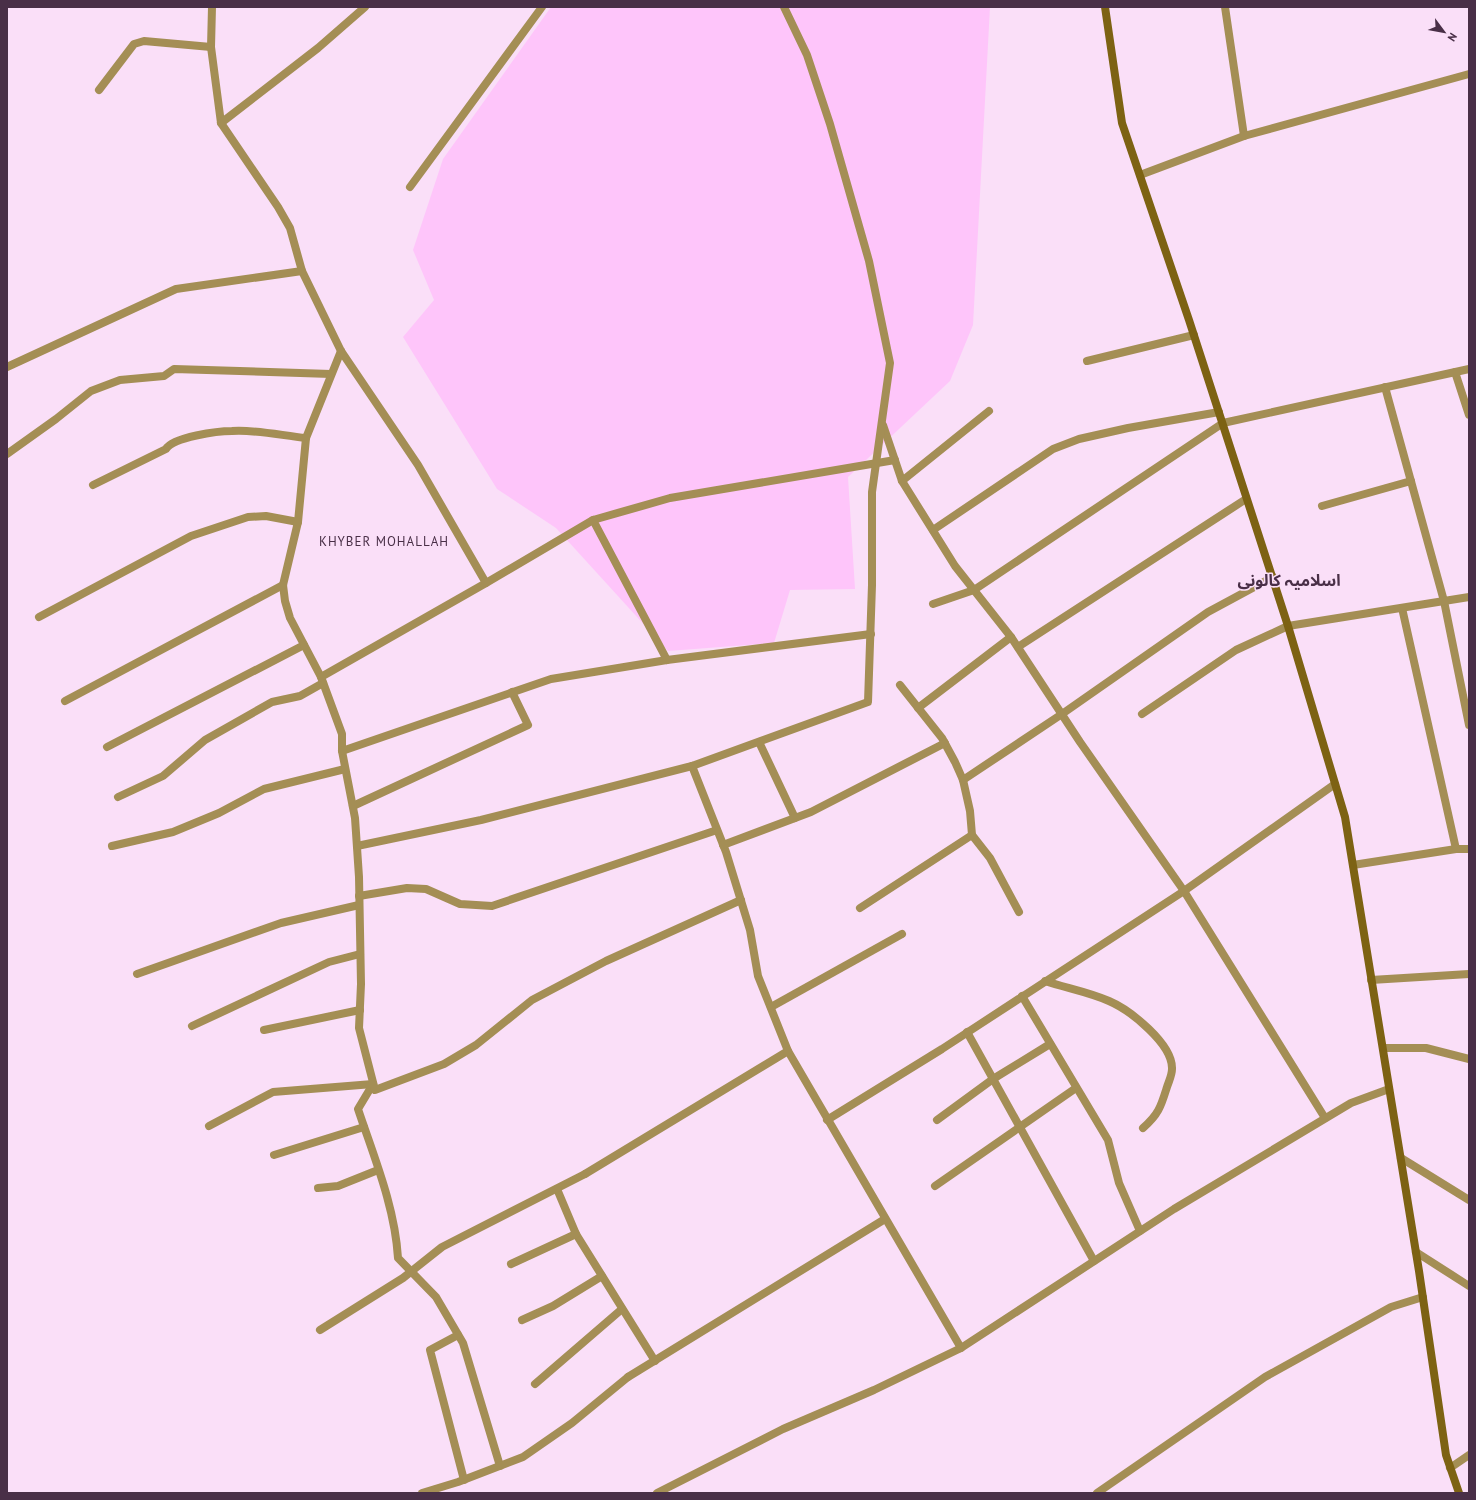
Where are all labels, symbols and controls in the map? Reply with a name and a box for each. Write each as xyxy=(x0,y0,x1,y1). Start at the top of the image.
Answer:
north arrow xyxy=(1424,12,1464,52)
text: N xyxy=(1445,31,1460,44)
district label: KHYBER MOHALLAH xyxy=(319,533,449,550)
district label: اسلامیہ کالونی xyxy=(1237,570,1341,590)

